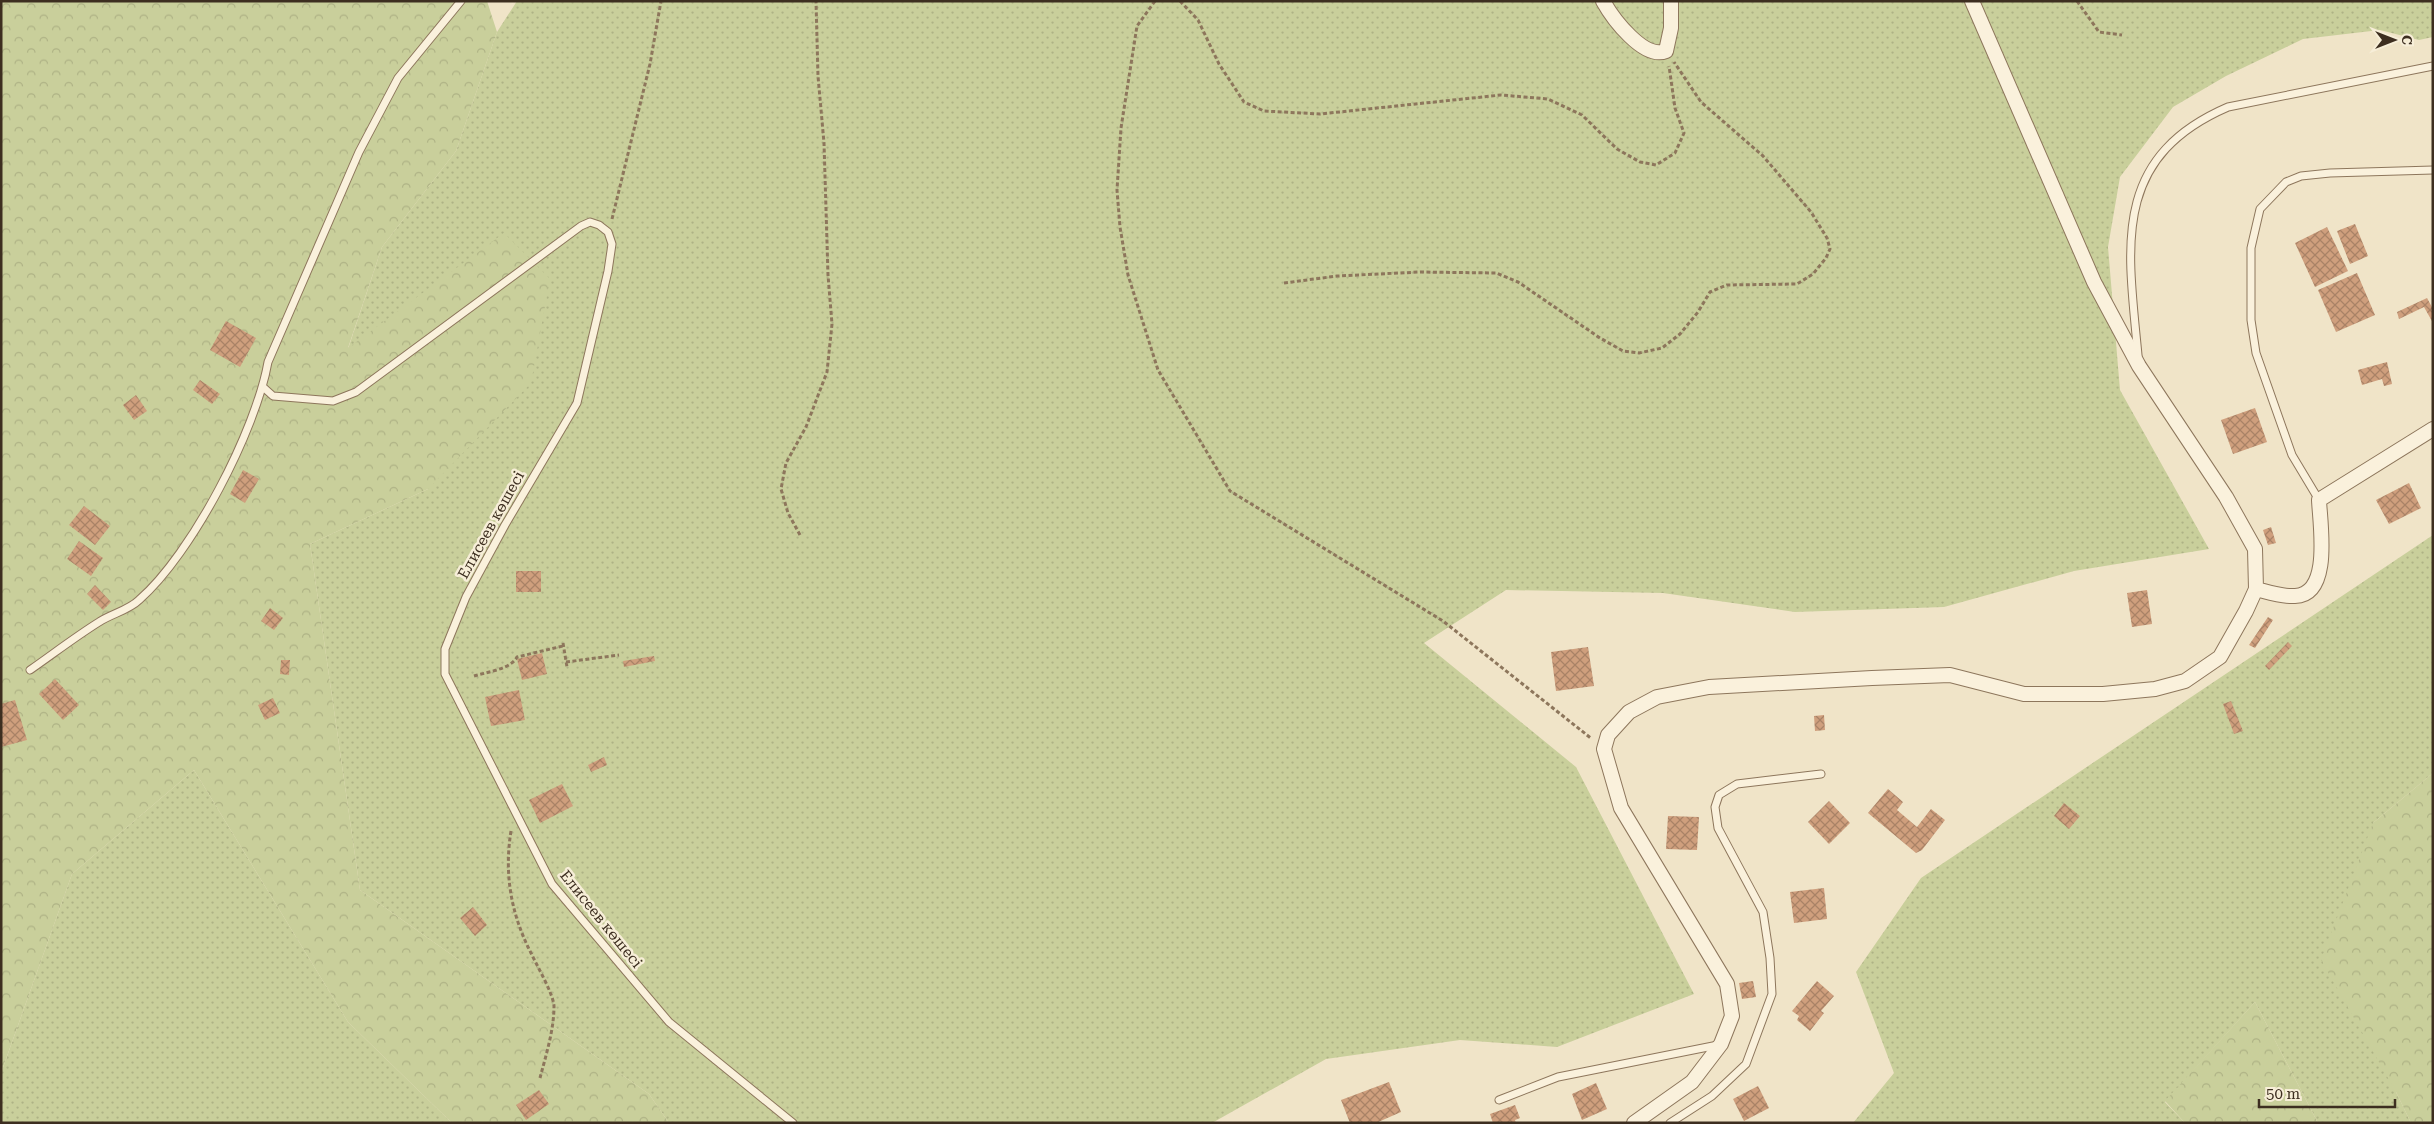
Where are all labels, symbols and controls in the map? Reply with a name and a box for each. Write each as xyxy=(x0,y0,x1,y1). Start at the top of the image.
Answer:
north arrow xyxy=(2369,15,2419,65)
text: С xyxy=(2399,35,2415,45)
street label: Елисеев көшесі xyxy=(454,468,528,582)
street label: Елисеев көшесі xyxy=(556,867,646,972)
scale bar xyxy=(2259,1076,2395,1108)
text: 50 m xyxy=(2266,1085,2301,1103)

